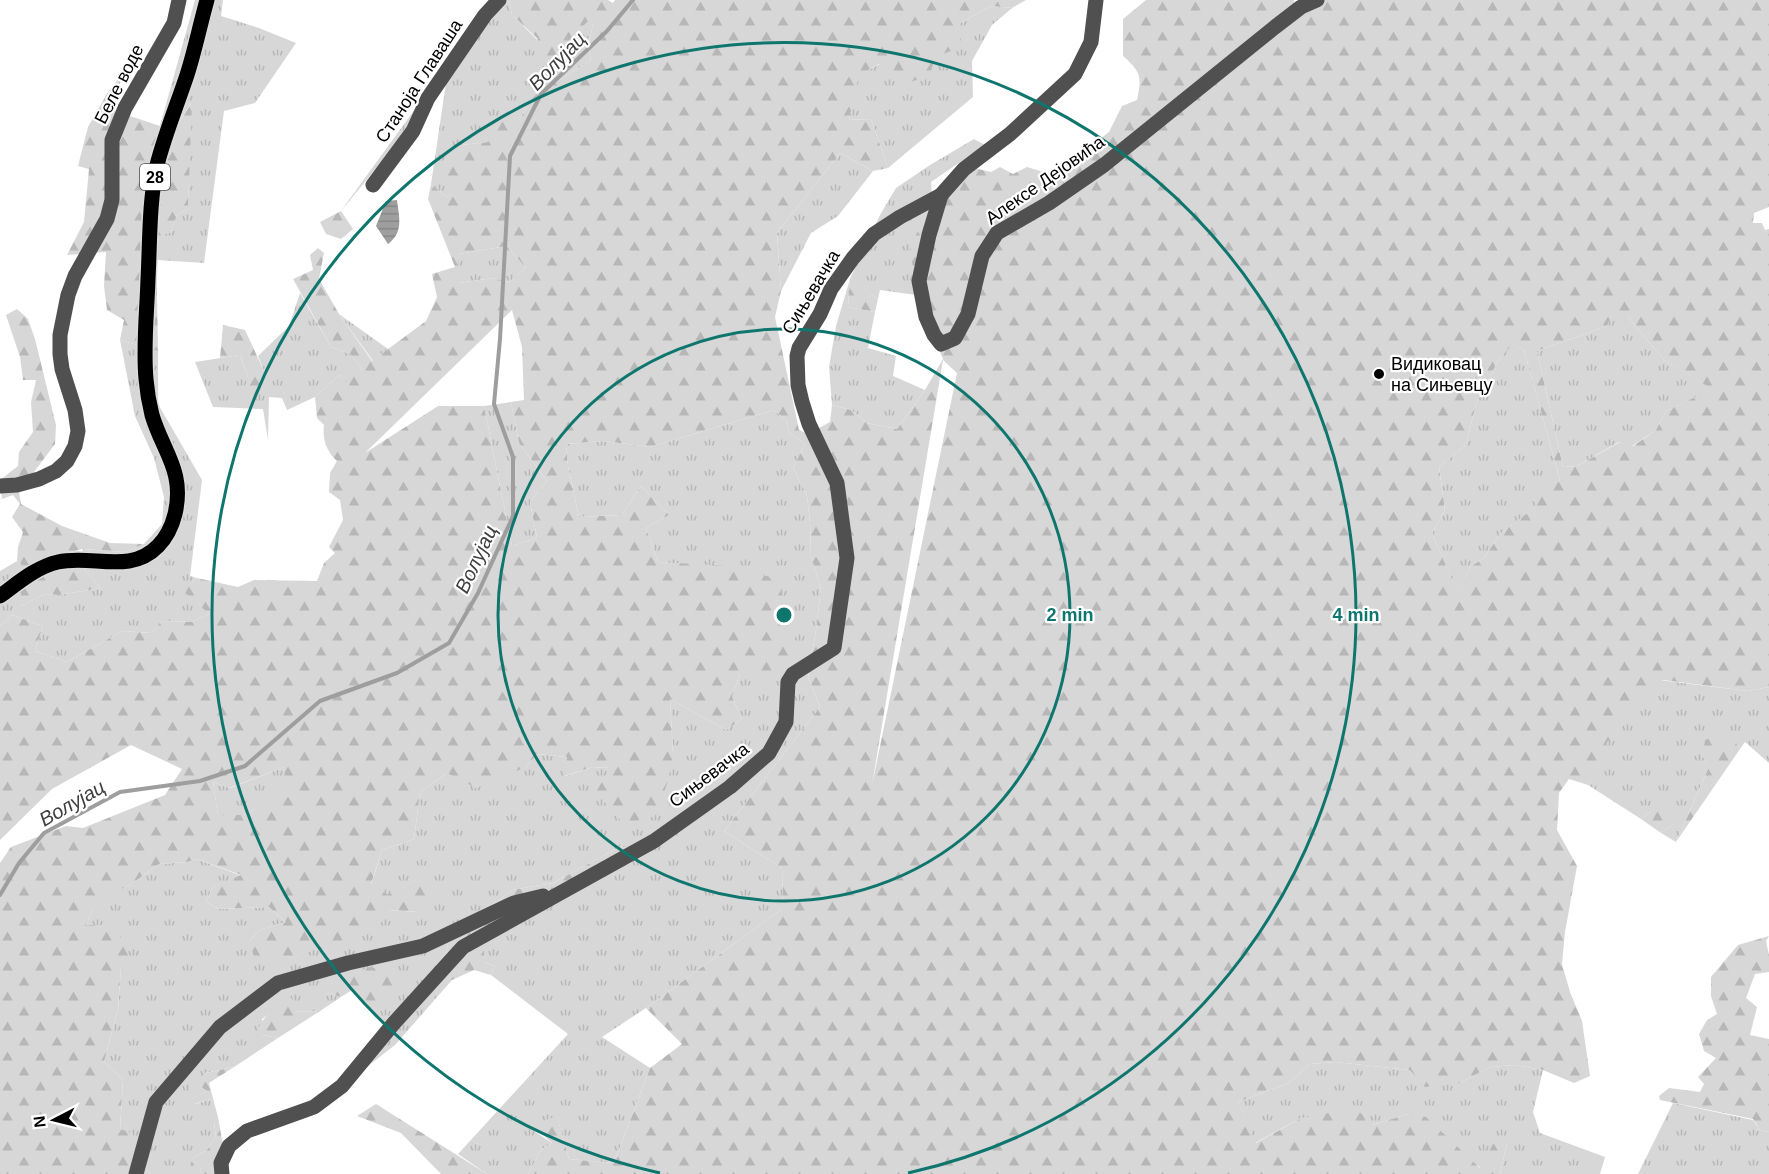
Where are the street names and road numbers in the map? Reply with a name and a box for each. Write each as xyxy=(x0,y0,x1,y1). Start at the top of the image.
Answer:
street label: Станоја Главаша xyxy=(372,15,467,146)
street label: Беле воде xyxy=(91,41,147,127)
street label: Алексе Дејовића xyxy=(982,131,1109,228)
road number: 28 xyxy=(140,164,170,190)
street label: Сињевачка xyxy=(778,246,844,338)
street label: Сињевачка xyxy=(665,738,753,811)

